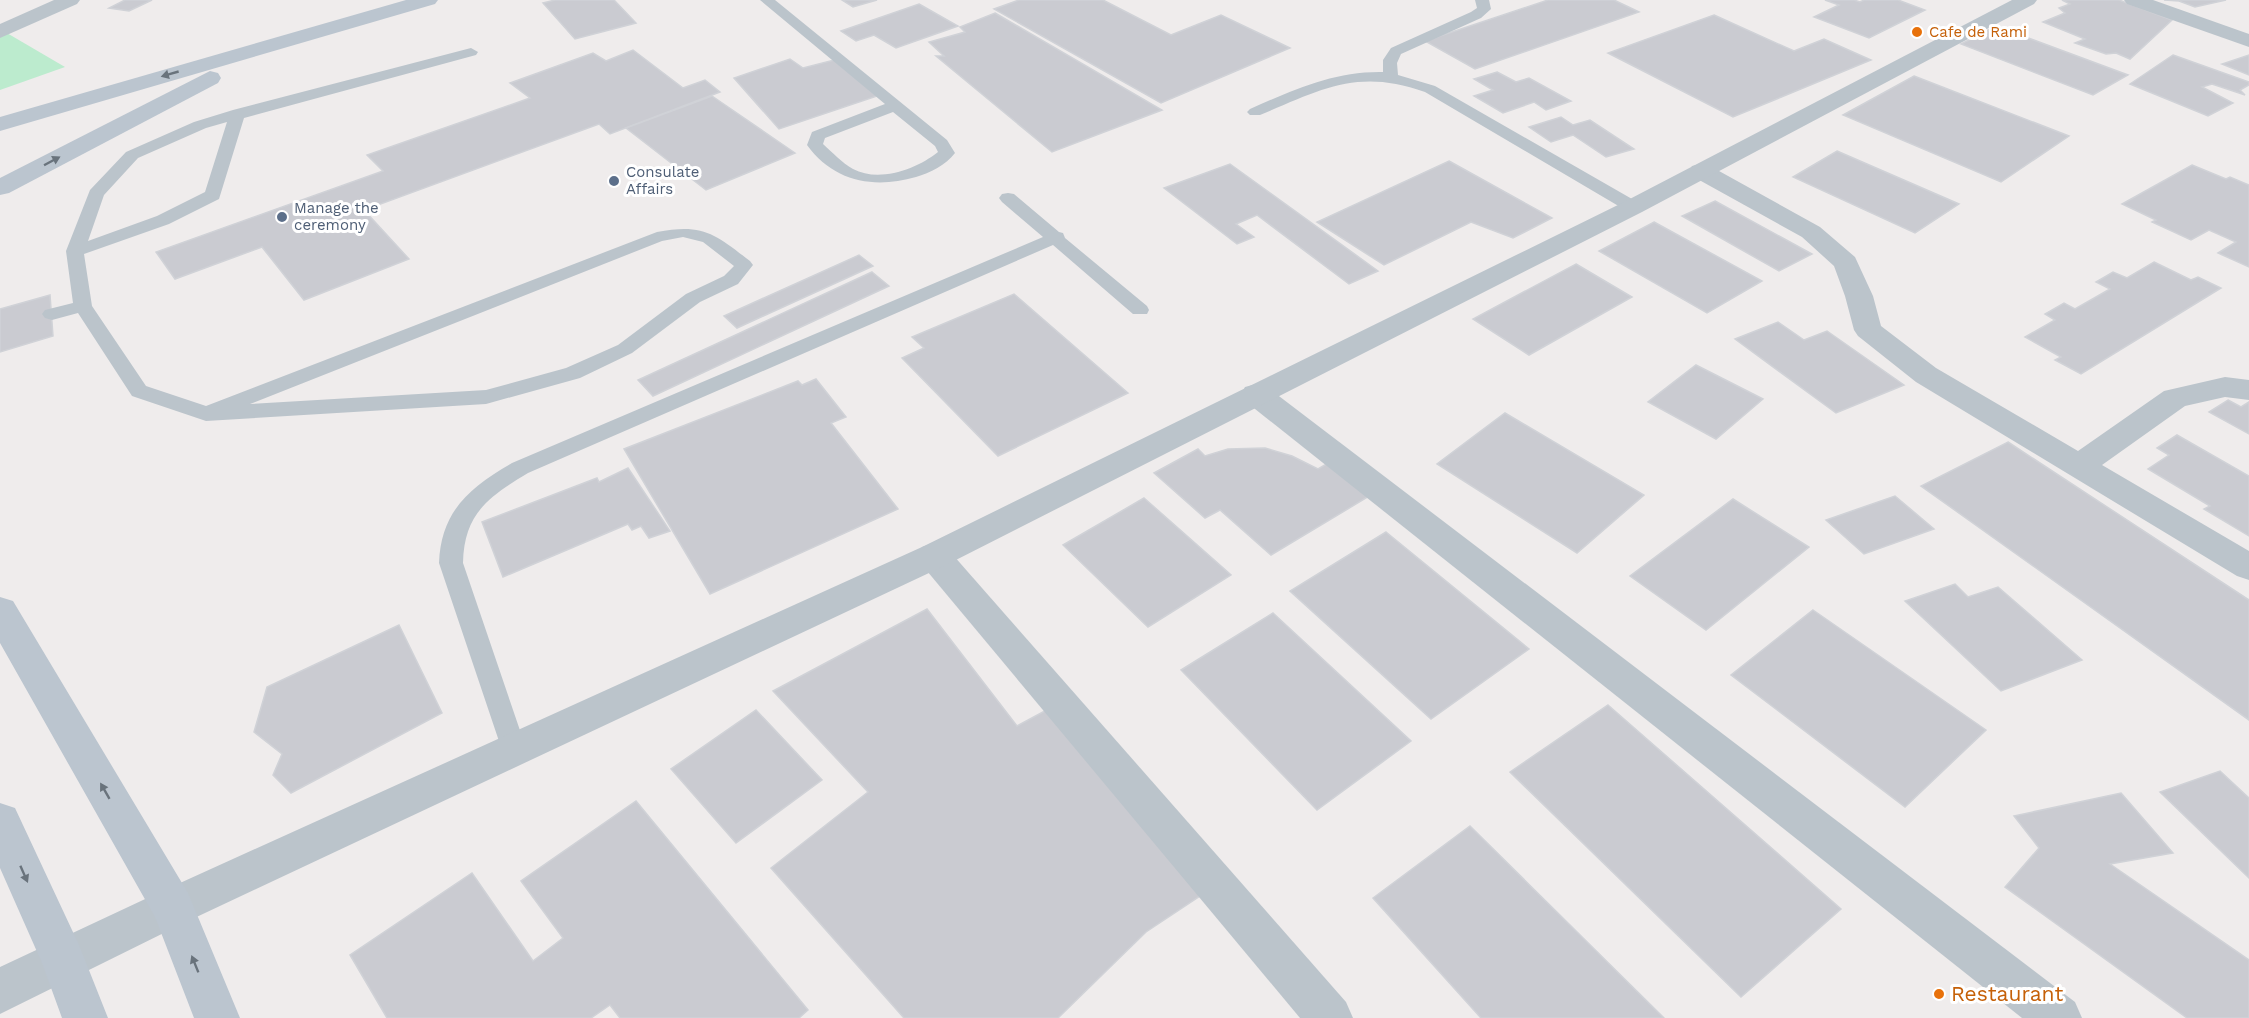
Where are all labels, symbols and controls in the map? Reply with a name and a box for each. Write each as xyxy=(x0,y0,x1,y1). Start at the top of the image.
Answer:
place label: Cafe de Rami xyxy=(1929,23,2027,41)
marker: Cafe de Rami xyxy=(1910,25,1924,39)
one-way arrow xyxy=(161,70,179,80)
one-way arrow xyxy=(44,156,61,166)
place label: Consulate Affairs xyxy=(626,163,699,198)
marker: Consulate Affairs xyxy=(607,174,621,188)
place label: Manage the ceremony xyxy=(294,199,379,234)
marker: Manage the ceremony xyxy=(275,210,289,224)
one-way arrow xyxy=(100,783,111,799)
one-way arrow xyxy=(20,865,29,883)
one-way arrow xyxy=(190,954,200,972)
place label: Restaurant xyxy=(1951,981,2063,1006)
marker: Restaurant xyxy=(1932,987,1946,1001)

